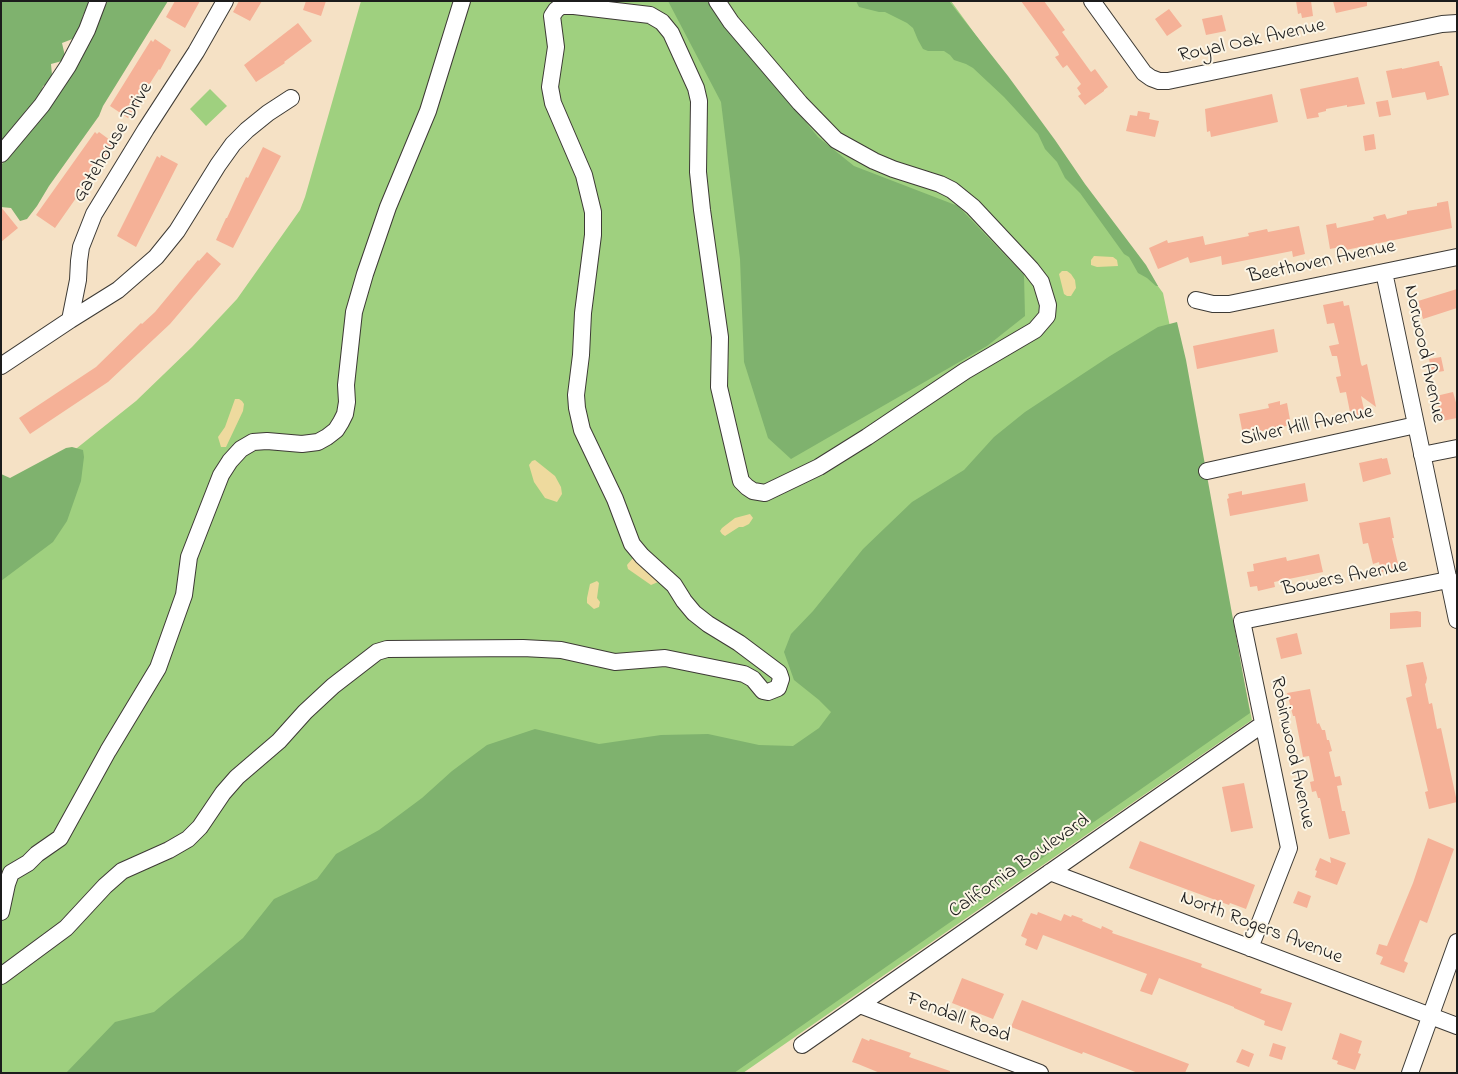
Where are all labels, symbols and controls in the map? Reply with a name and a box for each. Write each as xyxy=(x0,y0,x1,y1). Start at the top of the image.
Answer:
street label: Royal Oak Avenue xyxy=(1177,15,1327,69)
street label: Gatehouse Drive xyxy=(69,78,159,208)
street label: Beethoven Avenue xyxy=(1246,236,1398,290)
street label: Norwood Avenue xyxy=(1397,283,1449,425)
street label: Silver Hill Avenue xyxy=(1238,401,1376,453)
street label: Bowers Avenue xyxy=(1280,555,1410,603)
street label: Robinwood Avenue xyxy=(1263,675,1319,831)
street label: California Boulevard xyxy=(945,810,1095,924)
street label: North Rogers Avenue xyxy=(1176,887,1346,971)
street label: Fendall Road xyxy=(903,988,1013,1050)

